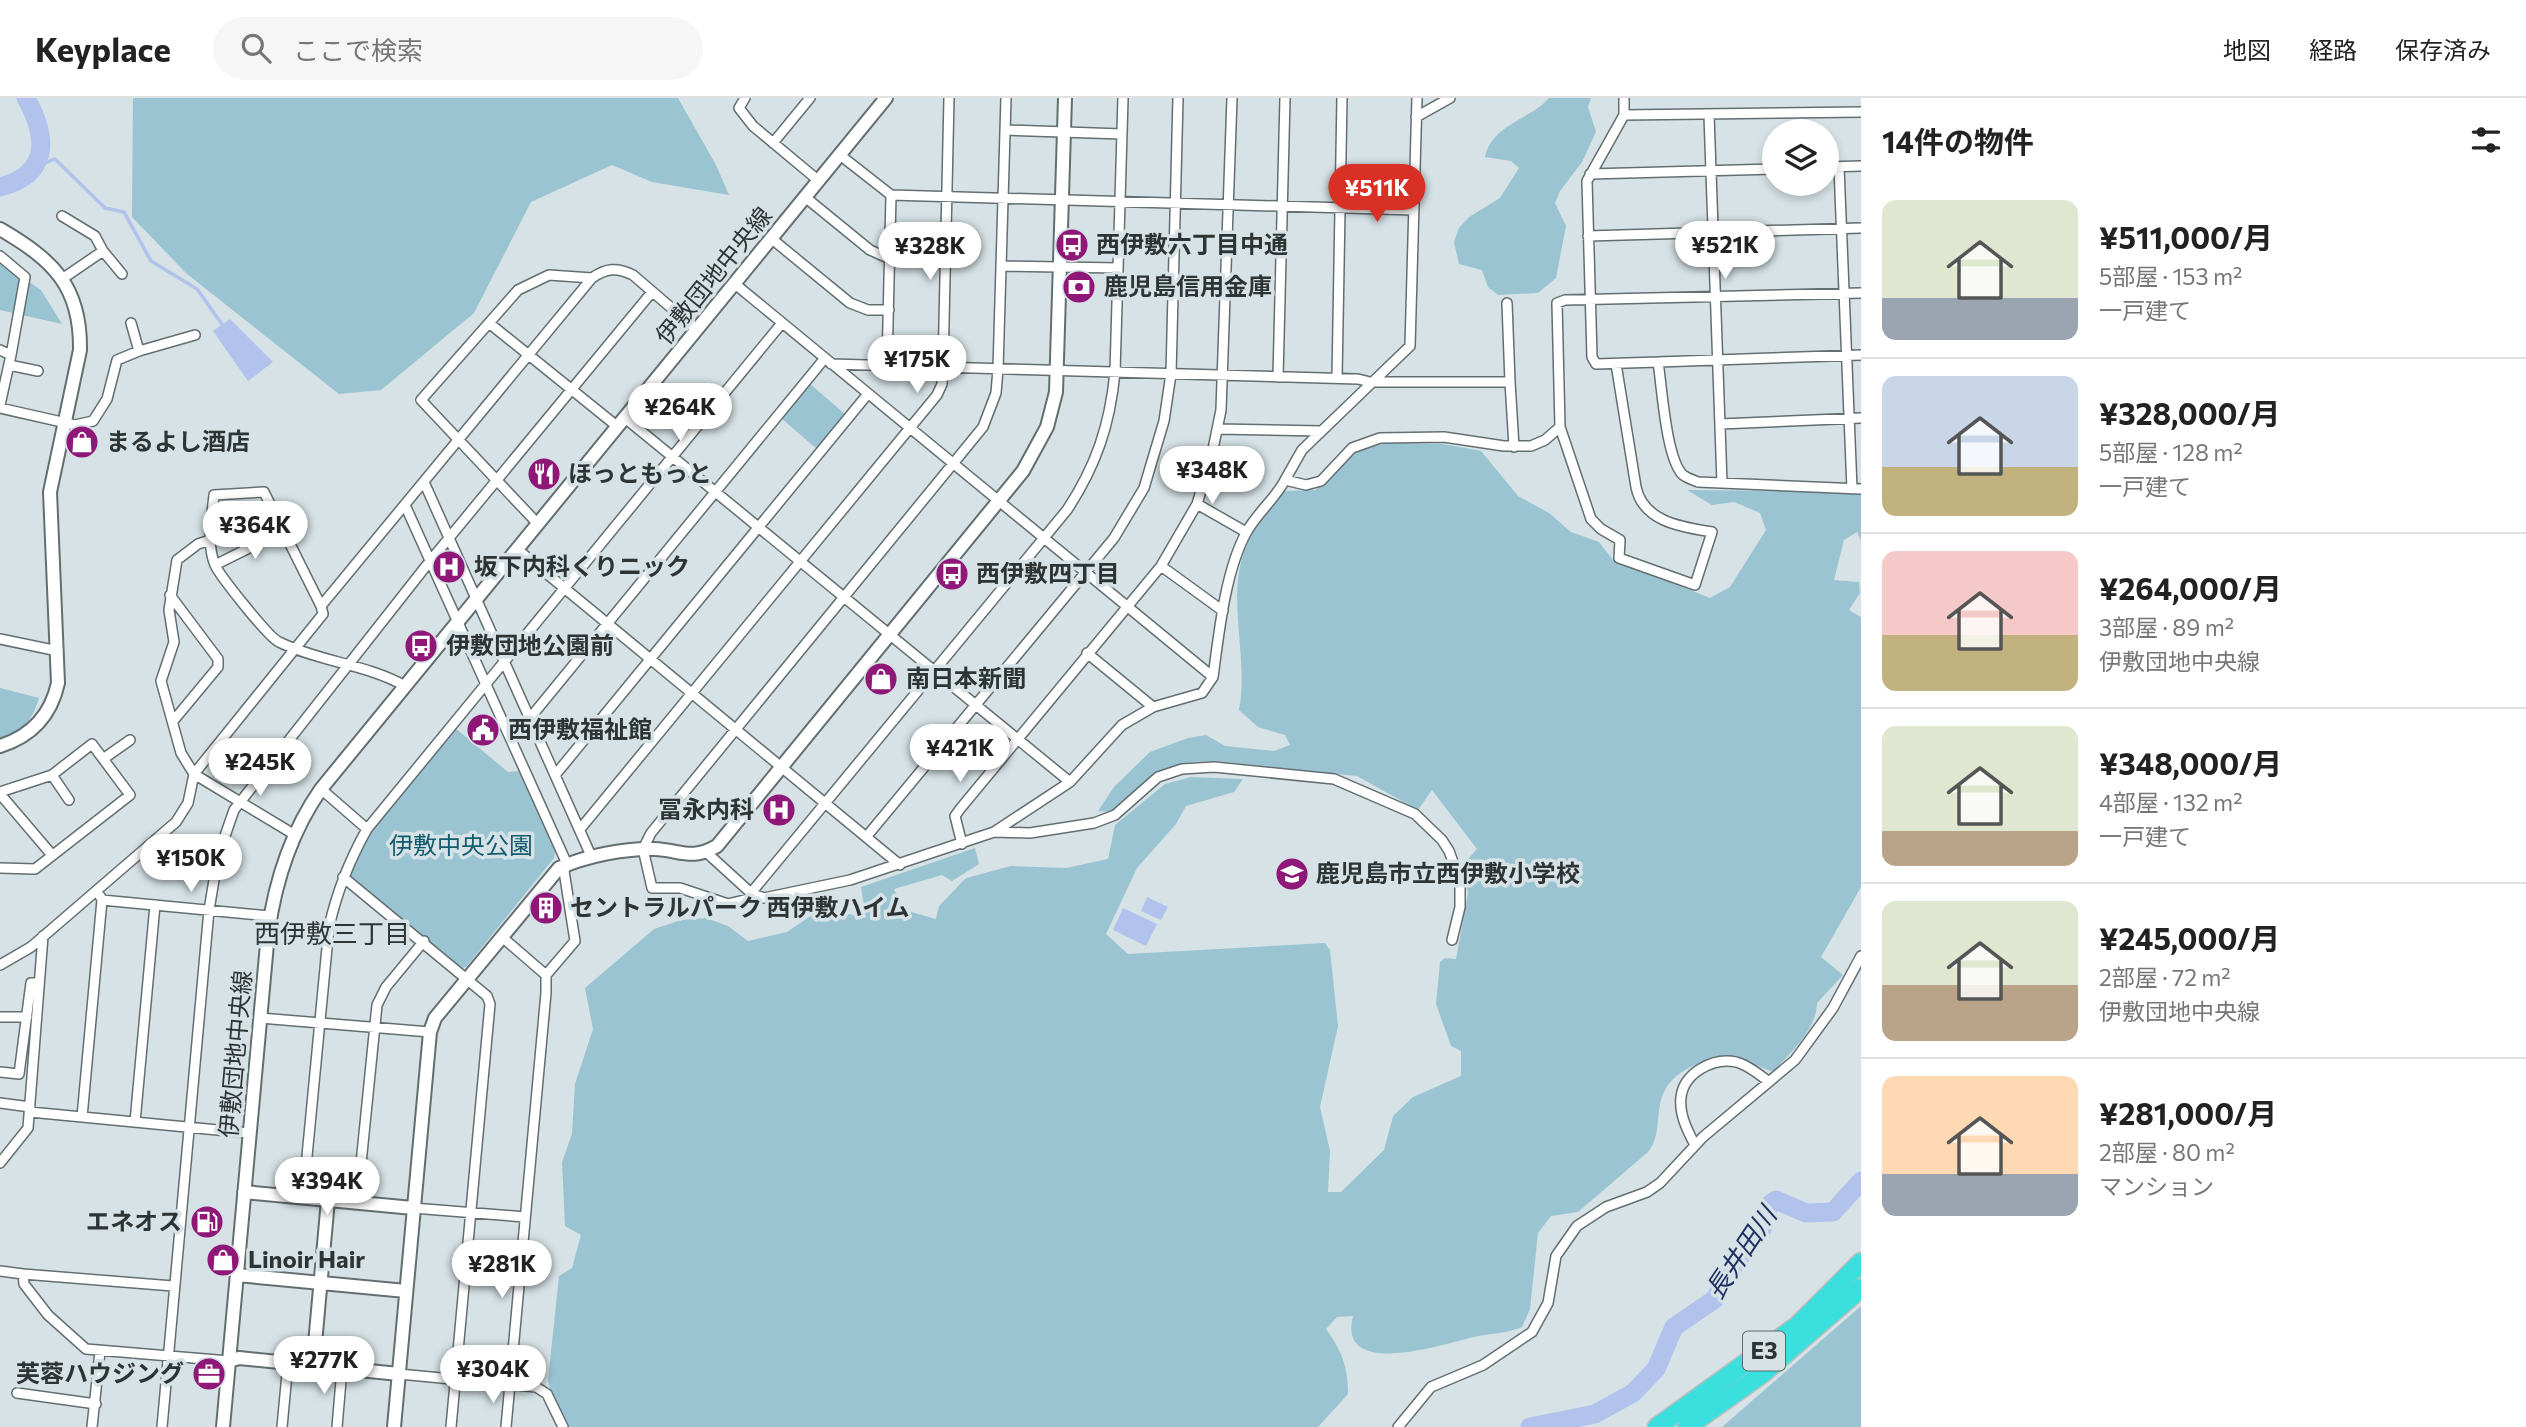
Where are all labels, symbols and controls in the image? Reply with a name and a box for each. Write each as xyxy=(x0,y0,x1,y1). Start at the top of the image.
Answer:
search box xyxy=(213,17,703,80)
text: Keyplace xyxy=(35,28,171,69)
icon: search xyxy=(237,29,275,67)
text: ここで検索 xyxy=(293,34,423,65)
text: 地図 xyxy=(2223,35,2271,64)
text: 経路 xyxy=(2309,35,2357,64)
text: 保存済み xyxy=(2395,35,2491,64)
map controls xyxy=(1762,119,1839,196)
button: layers xyxy=(1762,119,1839,196)
icon: filters xyxy=(2467,121,2505,159)
text: 14件の物件 xyxy=(1882,122,2034,159)
pin: ¥511K xyxy=(1328,164,1426,224)
text: ¥511K xyxy=(1344,173,1410,201)
street label: 伊敷団地中央線 xyxy=(649,201,777,349)
text: ¥511,000/月 xyxy=(2099,218,2273,255)
pin: ¥328K xyxy=(881,222,979,282)
pin: ¥521K xyxy=(1676,222,1774,281)
bus stop icon: 西伊敷六丁目中通 xyxy=(1053,226,1091,264)
icon: home xyxy=(1938,228,2022,312)
place label: 西伊敷六丁目中通 xyxy=(1096,229,1288,258)
text: ¥521K xyxy=(1691,230,1759,258)
text: ¥328K xyxy=(894,231,966,259)
text: 5部屋 · 153 m² xyxy=(2099,262,2242,290)
bank icon: 鹿児島信用金庫 xyxy=(1060,268,1098,306)
place label: 鹿児島信用金庫 xyxy=(1104,271,1272,300)
text: 一戸建て xyxy=(2099,296,2191,324)
pin: ¥175K xyxy=(868,336,966,395)
text: ¥175K xyxy=(883,344,951,372)
pin: ¥264K xyxy=(631,384,729,443)
text: ¥264K xyxy=(644,392,716,420)
text: ¥328,000/月 xyxy=(2099,394,2281,431)
icon: home xyxy=(1938,404,2022,488)
shop icon: まるよし酒店 xyxy=(63,423,101,461)
place label: まるよし酒店 xyxy=(106,426,250,455)
text: 5部屋 · 128 m² xyxy=(2099,438,2243,466)
pin: ¥348K xyxy=(1163,446,1261,506)
restaurant icon: ほっともっと xyxy=(525,455,563,493)
text: ¥348K xyxy=(1176,455,1248,483)
place label: ほっともっと xyxy=(568,458,712,487)
text: 一戸建て xyxy=(2099,472,2191,500)
pin: ¥364K xyxy=(206,502,304,561)
text: ¥364K xyxy=(219,510,291,538)
hospital icon: 坂下内科くりニック xyxy=(430,548,468,586)
place label: 坂下内科くりニック xyxy=(474,551,690,580)
bus stop icon: 西伊敷四丁目 xyxy=(933,555,971,593)
place label: 西伊敷四丁目 xyxy=(976,558,1120,587)
text: ¥264,000/月 xyxy=(2099,569,2282,606)
icon: home xyxy=(1938,579,2022,663)
text: 3部屋 · 89 m² xyxy=(2099,613,2234,641)
bus stop icon: 伊敷団地公園前 xyxy=(402,627,440,665)
place label: 伊敷団地公園前 xyxy=(446,630,614,659)
text: 伊敷団地中央線 xyxy=(2099,647,2260,675)
shop icon: 南日本新聞 xyxy=(862,660,900,698)
place label: 南日本新聞 xyxy=(906,663,1026,692)
public building icon: 西伊敷福祉館 xyxy=(464,711,502,749)
place label: 西伊敷福祉館 xyxy=(508,714,652,743)
pin: ¥421K xyxy=(911,724,1009,784)
text: ¥421K xyxy=(926,733,994,761)
pin: ¥245K xyxy=(211,738,309,798)
text: ¥348,000/月 xyxy=(2099,744,2282,781)
text: ¥245K xyxy=(224,747,296,775)
icon: home xyxy=(1938,754,2022,838)
text: 4部屋 · 132 m² xyxy=(2099,788,2242,816)
hospital icon: 冨永内科 xyxy=(760,791,798,829)
place label: 冨永内科 xyxy=(658,794,754,823)
text: 一戸建て xyxy=(2099,822,2191,850)
park label: 伊敷中央公園 xyxy=(389,830,533,859)
pin: ¥150K xyxy=(142,834,240,894)
text: ¥150K xyxy=(156,843,226,871)
school or university icon: 鹿児島市立西伊敷小学校 xyxy=(1273,855,1311,893)
place label: 鹿児島市立西伊敷小学校 xyxy=(1316,858,1580,887)
building icon: セントラルパーク 西伊敷ハイム xyxy=(527,889,565,927)
place label: セントラルパーク 西伊敷ハイム xyxy=(570,892,910,921)
district label: 西伊敷三丁目 xyxy=(254,917,410,948)
text: ¥245,000/月 xyxy=(2099,919,2280,956)
icon: home xyxy=(1938,929,2022,1013)
text: 2部屋 · 72 m² xyxy=(2099,963,2231,991)
street label: 伊敷団地中央線 xyxy=(213,969,256,1139)
text: 伊敷団地中央線 xyxy=(2099,997,2260,1025)
text: ¥281,000/月 xyxy=(2099,1094,2277,1131)
icon: home xyxy=(1938,1104,2022,1188)
text: 2部屋 · 80 m² xyxy=(2099,1138,2235,1166)
pin: ¥394K xyxy=(278,1158,376,1217)
text: ¥394K xyxy=(291,1166,363,1194)
text: マンション xyxy=(2099,1172,2214,1200)
water label: 長井田川 xyxy=(1698,1198,1783,1304)
fuel station icon: エネオス xyxy=(188,1203,226,1241)
place label: エネオス xyxy=(86,1206,182,1235)
pin: ¥281K xyxy=(453,1240,551,1300)
shop icon: Linoir Hair xyxy=(204,1241,242,1279)
place label: Linoir Hair xyxy=(248,1244,365,1273)
text: ¥281K xyxy=(468,1249,536,1277)
road number: E3 xyxy=(1743,1332,1785,1370)
pin: ¥277K xyxy=(275,1336,373,1396)
text: ¥277K xyxy=(289,1345,359,1373)
pin: ¥304K xyxy=(444,1346,542,1405)
text: ¥304K xyxy=(456,1354,530,1382)
office icon: 芙蓉ハウジング xyxy=(190,1355,228,1393)
place label: 芙蓉ハウジング xyxy=(16,1358,184,1387)

